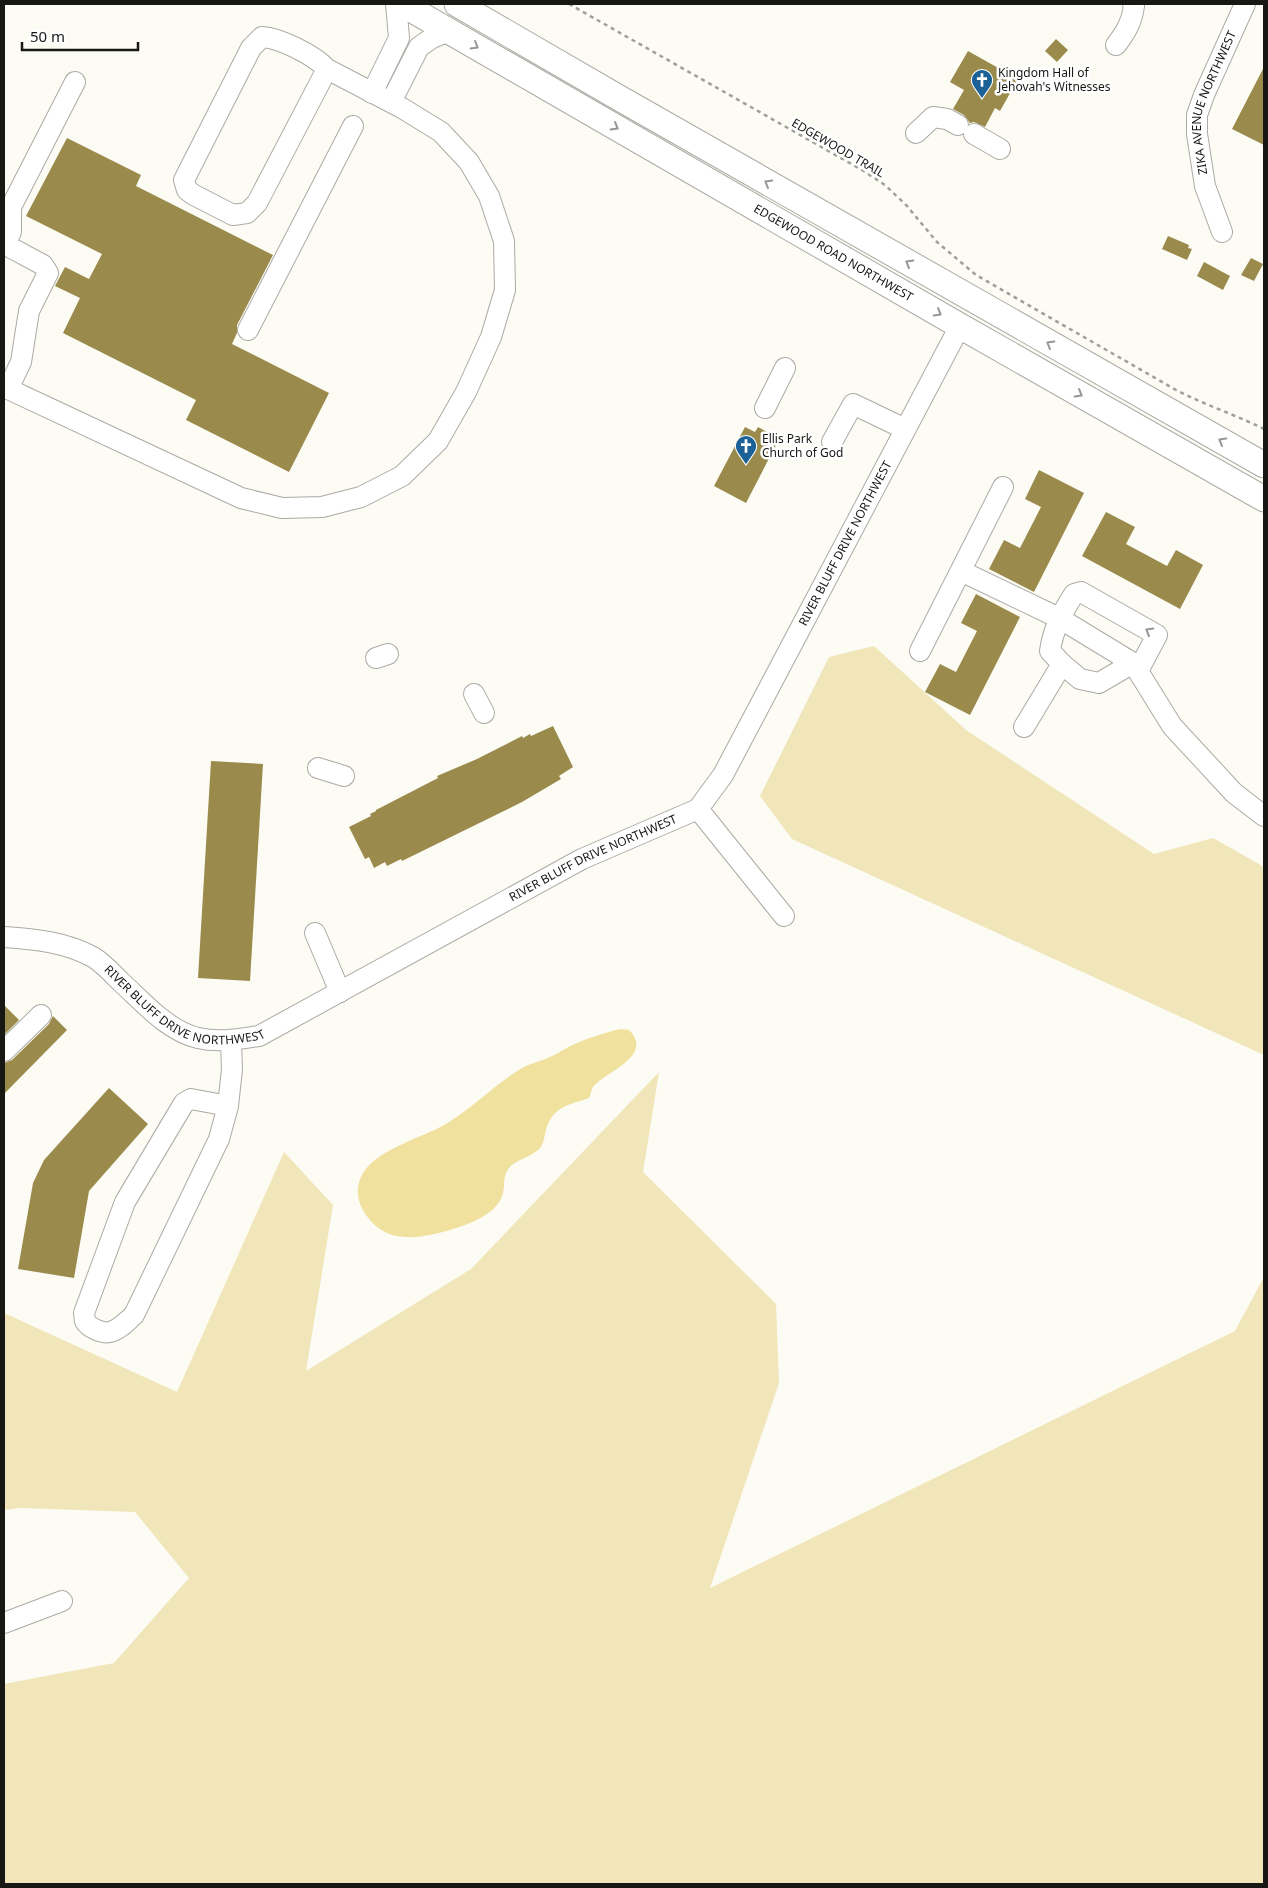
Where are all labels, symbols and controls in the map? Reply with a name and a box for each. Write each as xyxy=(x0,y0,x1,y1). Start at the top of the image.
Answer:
scale bar xyxy=(22,20,139,52)
text: 50 m xyxy=(30,26,65,46)
street label: ZIKA AVENUE NORTHWEST xyxy=(1188,28,1240,176)
one-way arrow xyxy=(469,39,478,49)
place label: Kingdom Hall of Jehovah's Witnesses xyxy=(997,64,1111,95)
church icon: Kingdom Hall of Jehovah's Witnesses xyxy=(970,68,994,99)
street label: EDGEWOOD TRAIL xyxy=(789,114,888,181)
one-way arrow xyxy=(610,121,619,131)
one-way arrow xyxy=(764,179,773,189)
street label: EDGEWOOD ROAD NORTHWEST xyxy=(751,200,917,305)
one-way arrow xyxy=(905,260,914,270)
one-way arrow xyxy=(933,307,942,317)
one-way arrow xyxy=(1046,340,1055,350)
one-way arrow xyxy=(1074,387,1083,397)
place label: Ellis Park Church of God xyxy=(762,430,843,461)
church icon: Ellis Park Church of God xyxy=(734,434,758,465)
one-way arrow xyxy=(1218,437,1227,447)
street label: RIVER BLUFF DRIVE NORTHWEST xyxy=(794,457,895,629)
one-way arrow xyxy=(1146,627,1155,637)
street label: RIVER BLUFF DRIVE NORTHWEST xyxy=(506,810,680,905)
street label: RIVER BLUFF DRIVE NORTHWEST xyxy=(101,961,268,1048)

